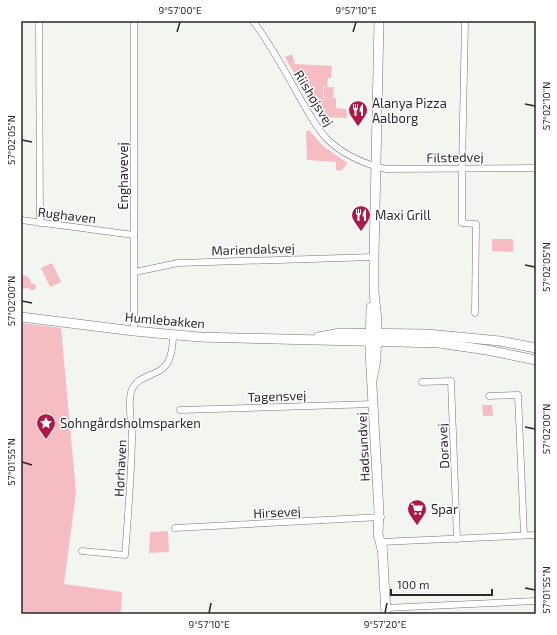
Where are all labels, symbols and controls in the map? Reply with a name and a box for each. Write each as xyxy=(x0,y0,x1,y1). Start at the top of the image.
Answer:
text: 9°57'00"E xyxy=(158,4,202,16)
text: 9°57'10"E xyxy=(335,4,377,16)
street label: Riishøjsvej xyxy=(291,67,337,129)
text: 57°02'10"N xyxy=(540,82,552,130)
place label: Alanya Pizza Aalborg xyxy=(372,95,447,126)
restaurant icon: Alanya Pizza Aalborg xyxy=(347,99,369,127)
text: 57°02'05"N xyxy=(5,115,17,165)
street label: Enghavevej xyxy=(115,142,131,210)
street label: Filstedvej xyxy=(426,149,484,165)
street label: Rughaven xyxy=(37,203,97,227)
restaurant icon: Maxi Grill xyxy=(350,204,372,232)
place label: Maxi Grill xyxy=(375,207,431,223)
street label: Mariendalsvej xyxy=(211,240,295,258)
text: 57°02'05"N xyxy=(540,242,552,292)
text: 57°02'00"N xyxy=(5,276,17,326)
street label: Humlebakken xyxy=(124,309,206,331)
street label: Tagensvej xyxy=(247,387,307,405)
text: 57°02'00"N xyxy=(540,404,552,454)
place icon: Sohngårdsholmsparken xyxy=(35,412,57,440)
street label: Hadsundvej xyxy=(353,412,373,482)
place label: Sohngårdsholmsparken xyxy=(60,415,201,431)
street label: Doravej xyxy=(434,423,452,469)
text: 57°01'55"N xyxy=(5,438,17,486)
street label: Hørhaven xyxy=(111,439,129,497)
supermarket icon: Spar xyxy=(406,498,428,526)
place label: Spar xyxy=(431,501,458,517)
street label: Hirsevej xyxy=(253,503,301,521)
text: 57°01'55"N xyxy=(540,566,552,614)
scale bar xyxy=(391,571,492,597)
text: 100 m xyxy=(397,577,429,591)
text: 9°57'10"E xyxy=(188,618,230,630)
text: 9°57'20"E xyxy=(364,618,407,630)

